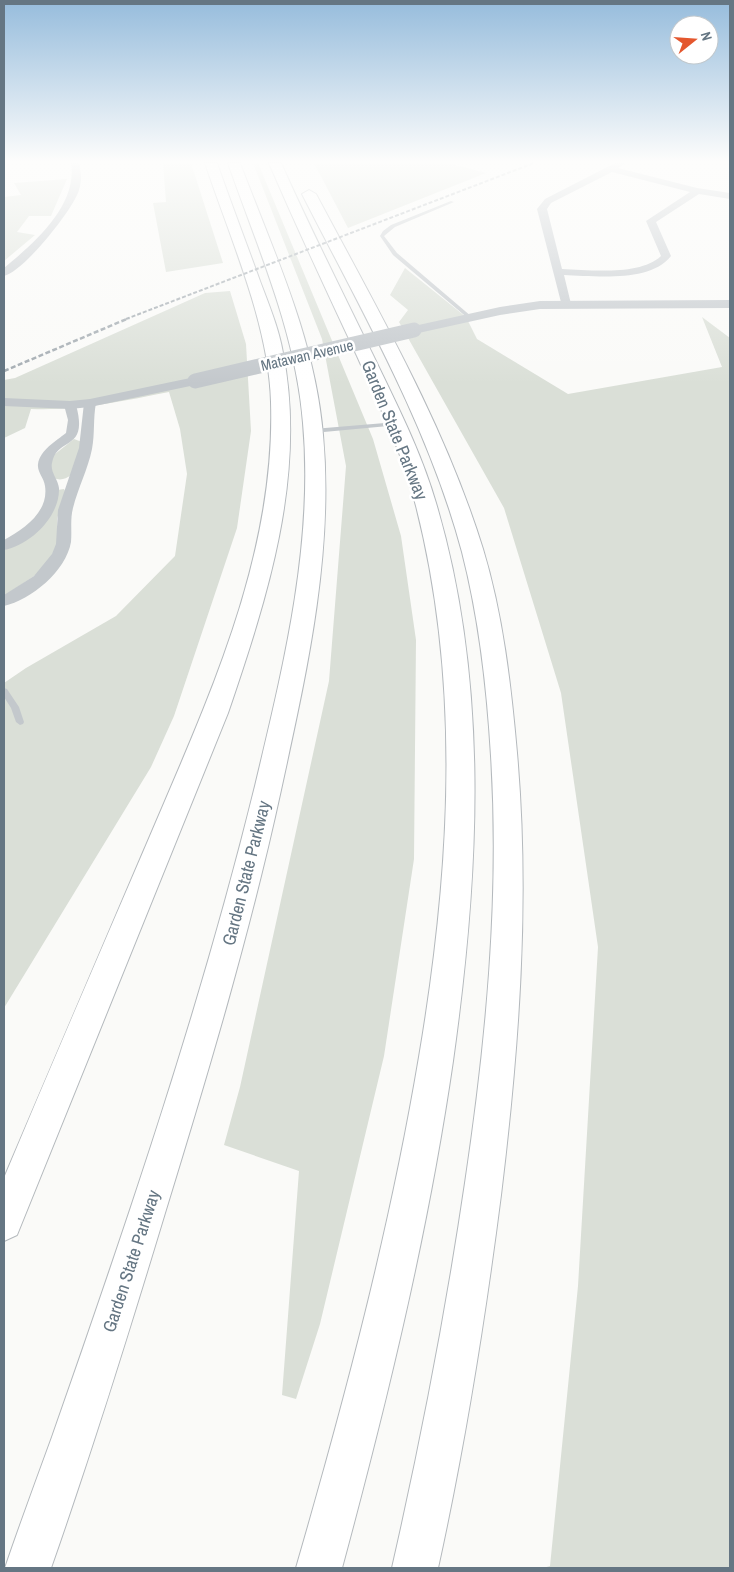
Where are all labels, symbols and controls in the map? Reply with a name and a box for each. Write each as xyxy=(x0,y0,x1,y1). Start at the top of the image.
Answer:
north arrow xyxy=(669,15,719,65)
text: N xyxy=(697,30,716,43)
street label: Matawan Avenue xyxy=(259,334,355,376)
street label: Garden State Parkway xyxy=(356,356,435,504)
street label: Garden State Parkway xyxy=(216,797,276,948)
street label: Garden State Parkway xyxy=(96,1186,166,1335)

